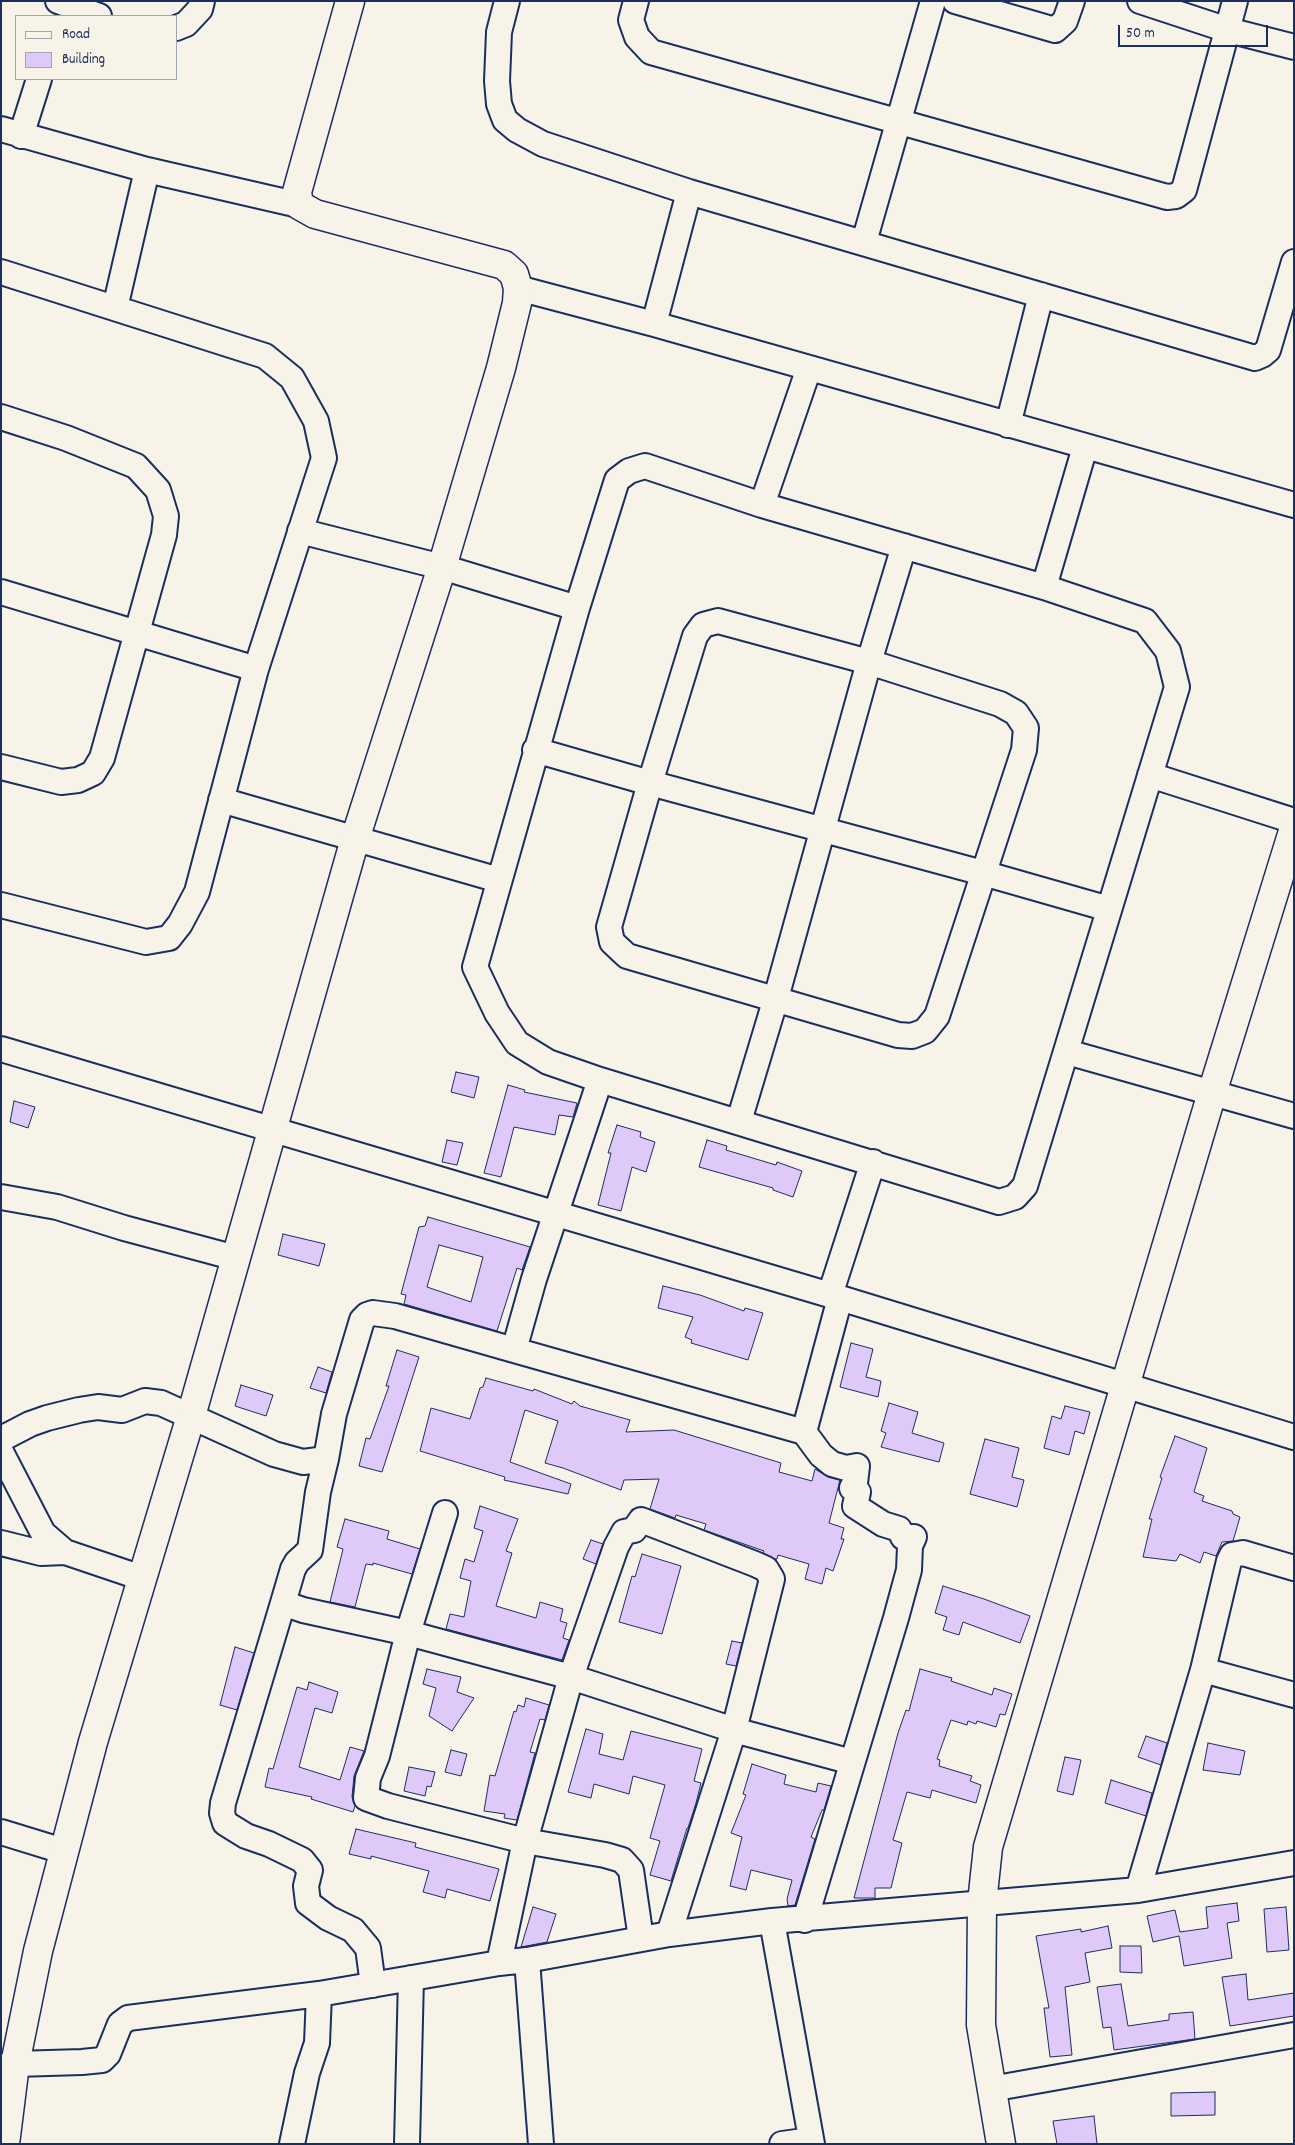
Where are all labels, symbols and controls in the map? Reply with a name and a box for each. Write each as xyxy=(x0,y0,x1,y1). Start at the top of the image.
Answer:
legend xyxy=(15,15,178,80)
scale bar xyxy=(1120,15,1270,47)
text: 50 m xyxy=(1126,23,1155,45)
text: Road xyxy=(62,24,90,46)
text: Building xyxy=(62,49,105,71)

